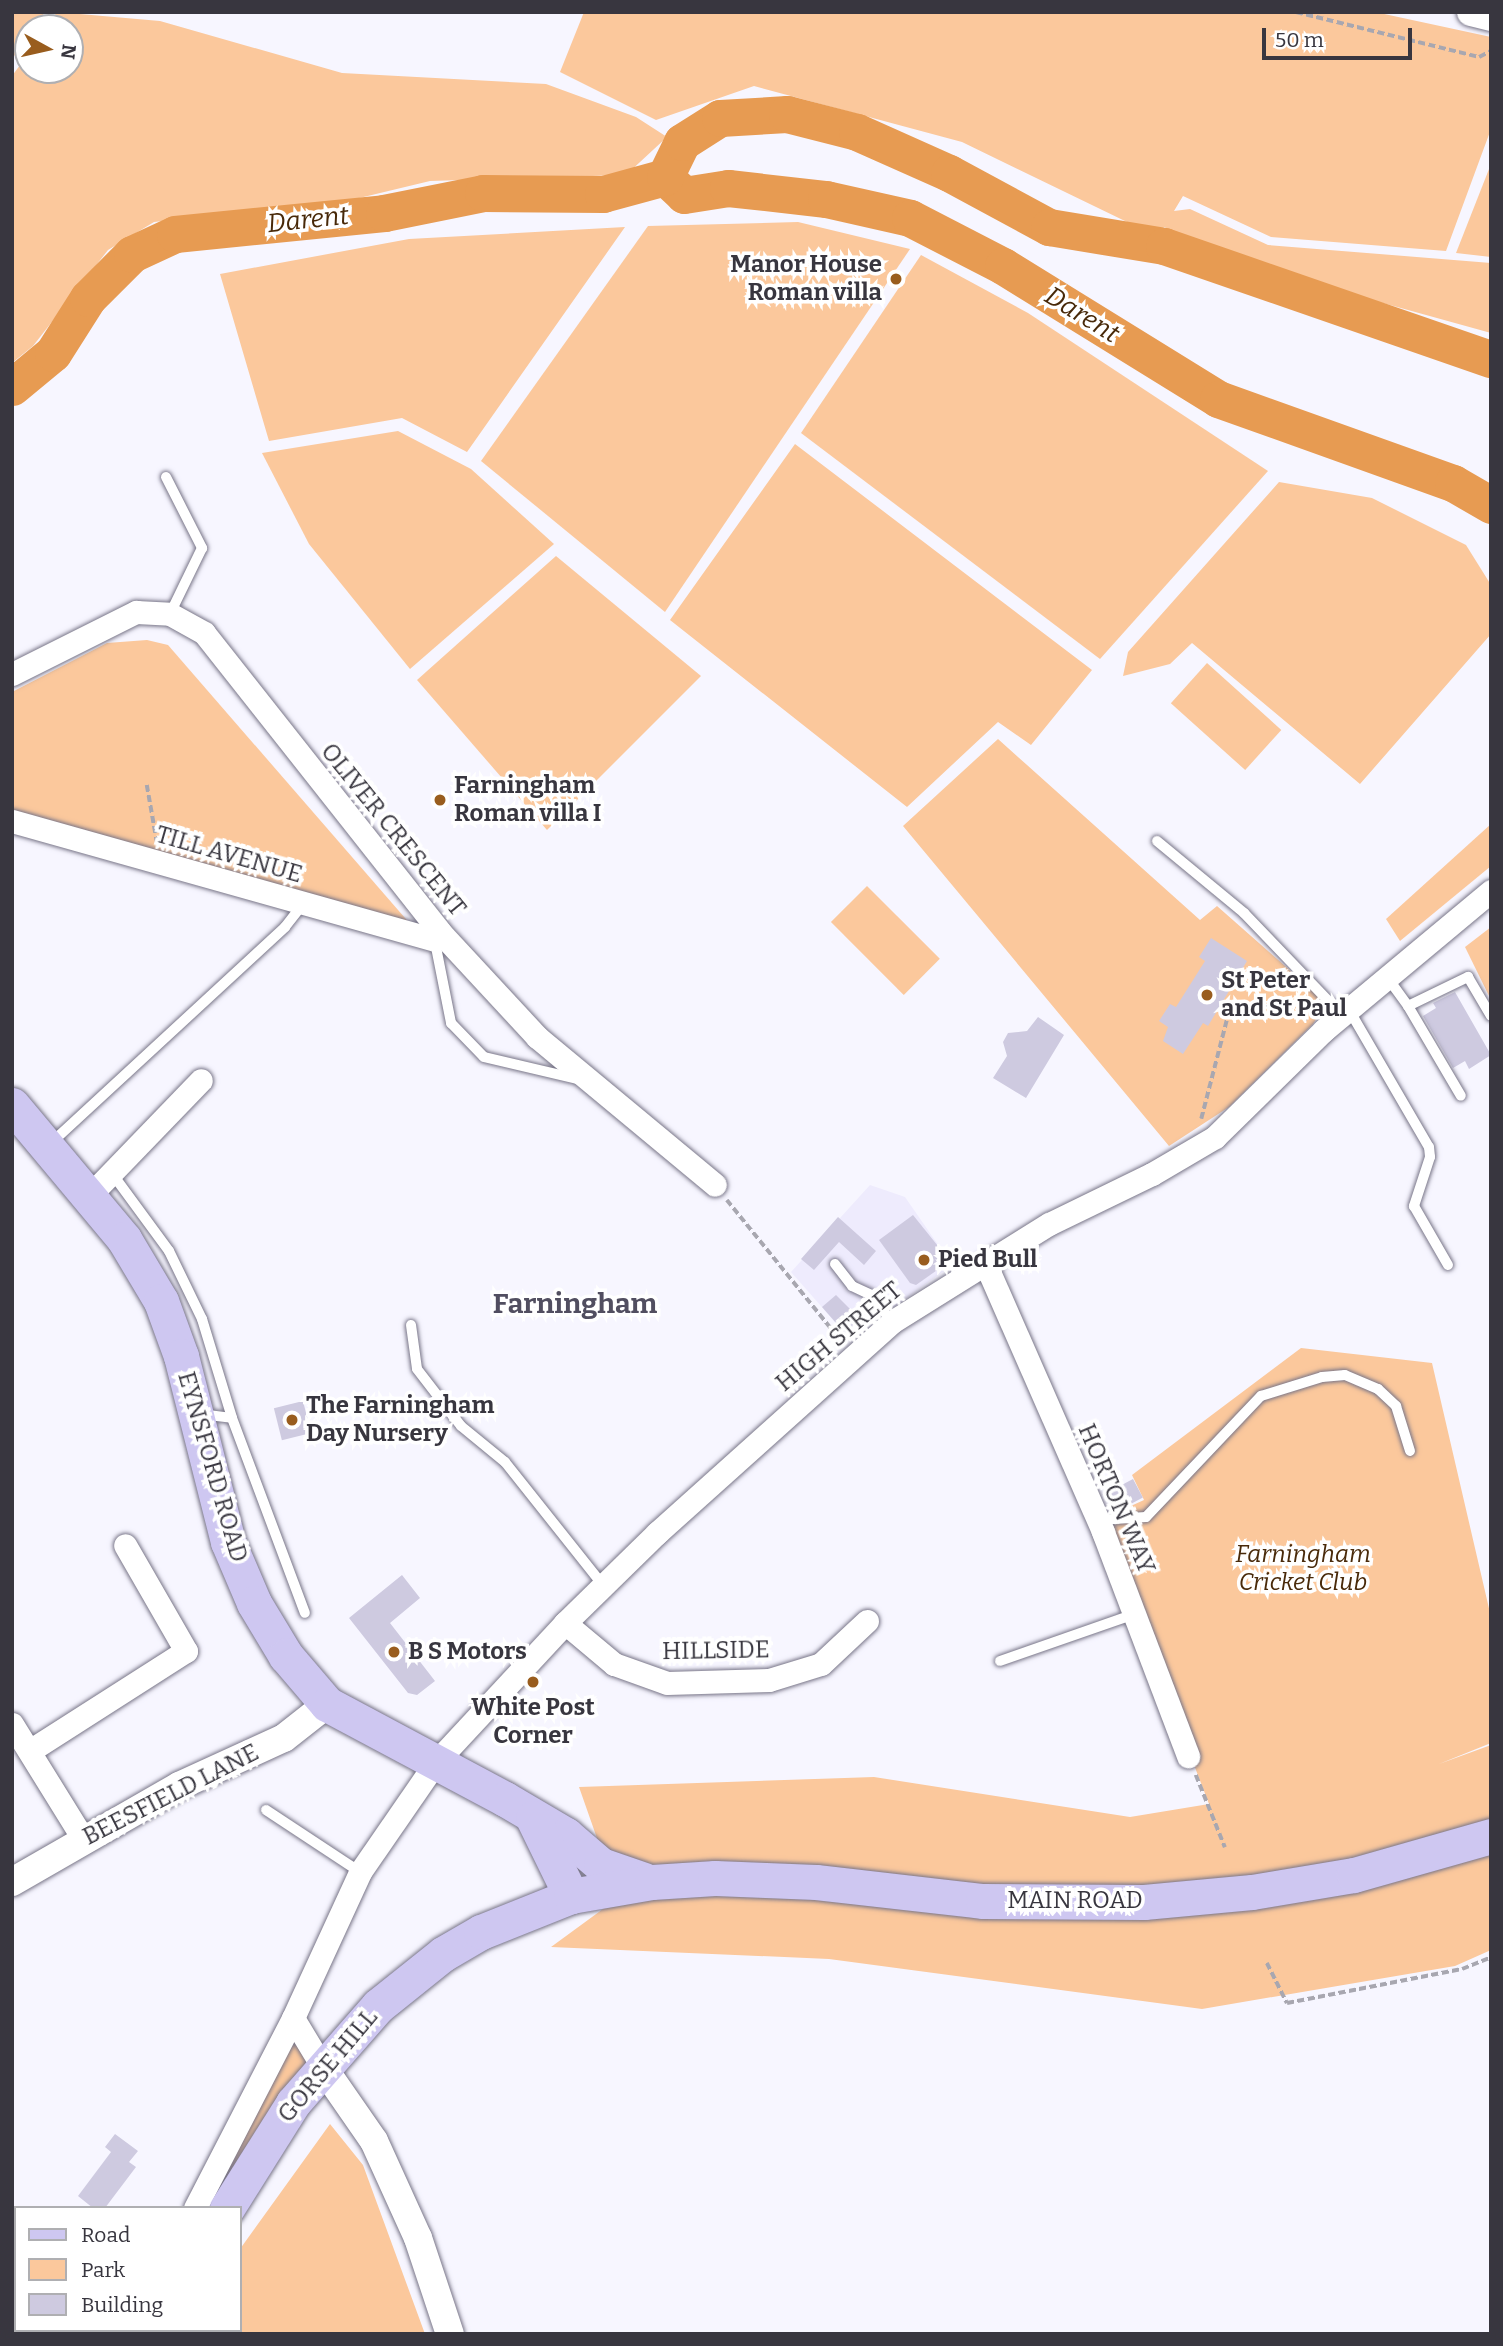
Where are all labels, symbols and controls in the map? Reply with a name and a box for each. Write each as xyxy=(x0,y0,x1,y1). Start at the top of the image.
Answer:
north arrow xyxy=(14,14,84,84)
scale bar xyxy=(1265,14,1416,58)
text: 50 m xyxy=(1275,27,1324,53)
text: N xyxy=(56,43,81,61)
water label: Darent xyxy=(266,200,350,240)
place label: Manor House Roman villa xyxy=(730,251,882,307)
marker: Manor House Roman villa xyxy=(888,271,904,287)
water label: Darent xyxy=(1039,280,1125,350)
street label: OLIVER CRESCENT xyxy=(314,738,472,922)
place label: Farningham Roman villa I xyxy=(454,772,601,828)
marker: Farningham Roman villa I xyxy=(432,792,448,808)
street label: TILL AVENUE xyxy=(153,820,305,890)
place label: St Peter and St Paul xyxy=(1221,967,1347,1023)
marker: St Peter and St Paul xyxy=(1199,987,1215,1003)
place label: Pied Bull xyxy=(938,1246,1038,1274)
marker: Pied Bull xyxy=(916,1252,932,1268)
street label: HIGH STREET xyxy=(770,1276,908,1398)
district label: Farningham xyxy=(493,1287,657,1321)
street label: EYNSFORD ROAD xyxy=(171,1368,253,1566)
place label: The Farningham Day Nursery xyxy=(306,1392,494,1448)
marker: The Farningham Day Nursery xyxy=(284,1412,300,1428)
street label: HORTON WAY xyxy=(1071,1420,1161,1578)
park label: Farningham Cricket Club xyxy=(1235,1541,1371,1597)
street label: HILLSIDE xyxy=(662,1636,770,1666)
place label: B S Motors xyxy=(408,1638,527,1666)
marker: B S Motors xyxy=(386,1644,402,1660)
marker: White Post Corner xyxy=(525,1674,541,1690)
place label: White Post Corner xyxy=(471,1694,595,1750)
street label: BEESFIELD LANE xyxy=(78,1738,264,1852)
street label: MAIN ROAD xyxy=(1007,1887,1143,1915)
street label: GORSE HILL xyxy=(272,2003,384,2129)
legend xyxy=(14,2206,242,2332)
text: Road xyxy=(81,2222,130,2248)
text: Park xyxy=(81,2257,125,2283)
text: Building xyxy=(81,2292,163,2318)

